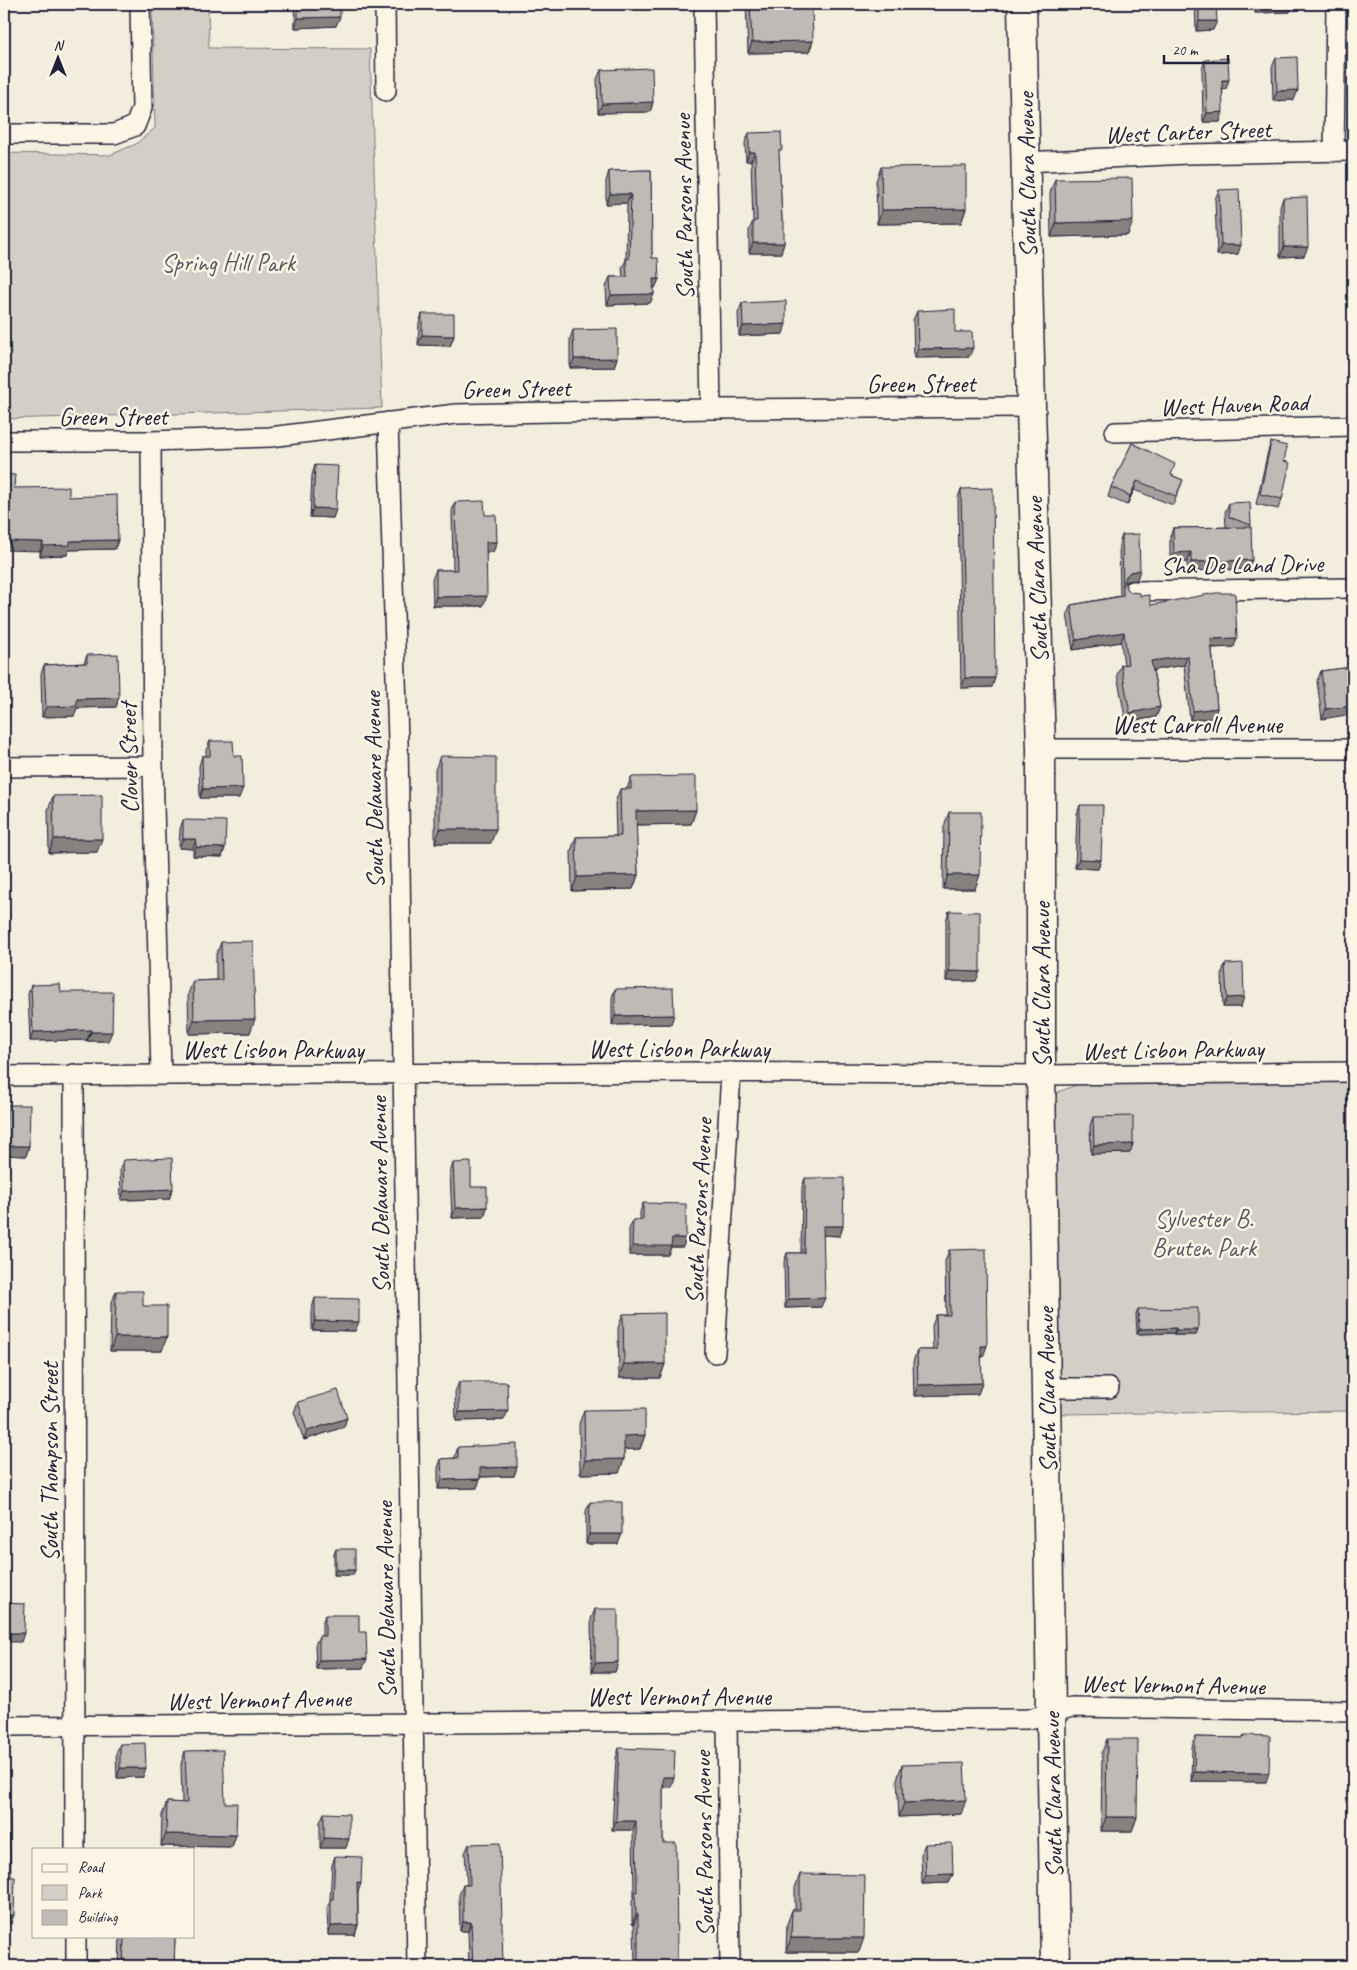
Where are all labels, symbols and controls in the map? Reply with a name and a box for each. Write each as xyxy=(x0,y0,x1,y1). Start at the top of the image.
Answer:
north arrow xyxy=(32,32,82,82)
scale bar xyxy=(1164,32,1228,64)
text: N xyxy=(54,37,65,54)
text: 20 m xyxy=(1172,41,1199,60)
street label: South Clara Avenue xyxy=(1010,90,1044,258)
street label: South Parsons Avenue xyxy=(666,112,702,300)
street label: West Carter Street xyxy=(1105,113,1274,151)
park label: Spring Hill Park xyxy=(161,247,297,279)
street label: Green Street xyxy=(867,368,978,400)
street label: Green Street xyxy=(461,372,573,406)
street label: West Haven Road xyxy=(1160,386,1313,424)
street label: Green Street xyxy=(59,401,170,433)
street label: South Clara Avenue xyxy=(1018,495,1056,663)
street label: Sha De Land Drive xyxy=(1160,548,1325,582)
street label: South Delaware Avenue xyxy=(356,689,392,889)
street label: Clover Street xyxy=(112,699,146,814)
street label: West Carroll Avenue xyxy=(1112,709,1284,741)
street label: South Clara Avenue xyxy=(1026,900,1058,1068)
street label: West Lisbon Parkway xyxy=(1082,1032,1266,1068)
street label: West Lisbon Parkway xyxy=(588,1033,772,1065)
street label: West Lisbon Parkway xyxy=(182,1034,366,1066)
street label: South Delaware Avenue xyxy=(362,1094,398,1294)
street label: South Parsons Avenue xyxy=(678,1115,720,1305)
park label: Sylvester B. Bruten Park xyxy=(1152,1203,1258,1264)
street label: South Clara Avenue xyxy=(1030,1305,1064,1473)
street label: South Thompson Street xyxy=(34,1360,66,1562)
street label: South Delaware Avenue xyxy=(368,1499,404,1699)
street label: West Vermont Avenue xyxy=(1081,1667,1267,1703)
street label: West Vermont Avenue xyxy=(587,1681,773,1713)
street label: West Vermont Avenue xyxy=(167,1682,353,1718)
street label: South Clara Avenue xyxy=(1036,1710,1070,1878)
street label: South Parsons Avenue xyxy=(686,1749,722,1937)
legend xyxy=(32,1848,195,1938)
text: Road xyxy=(78,1858,105,1877)
text: Park xyxy=(78,1884,103,1903)
text: Building xyxy=(78,1908,118,1927)

